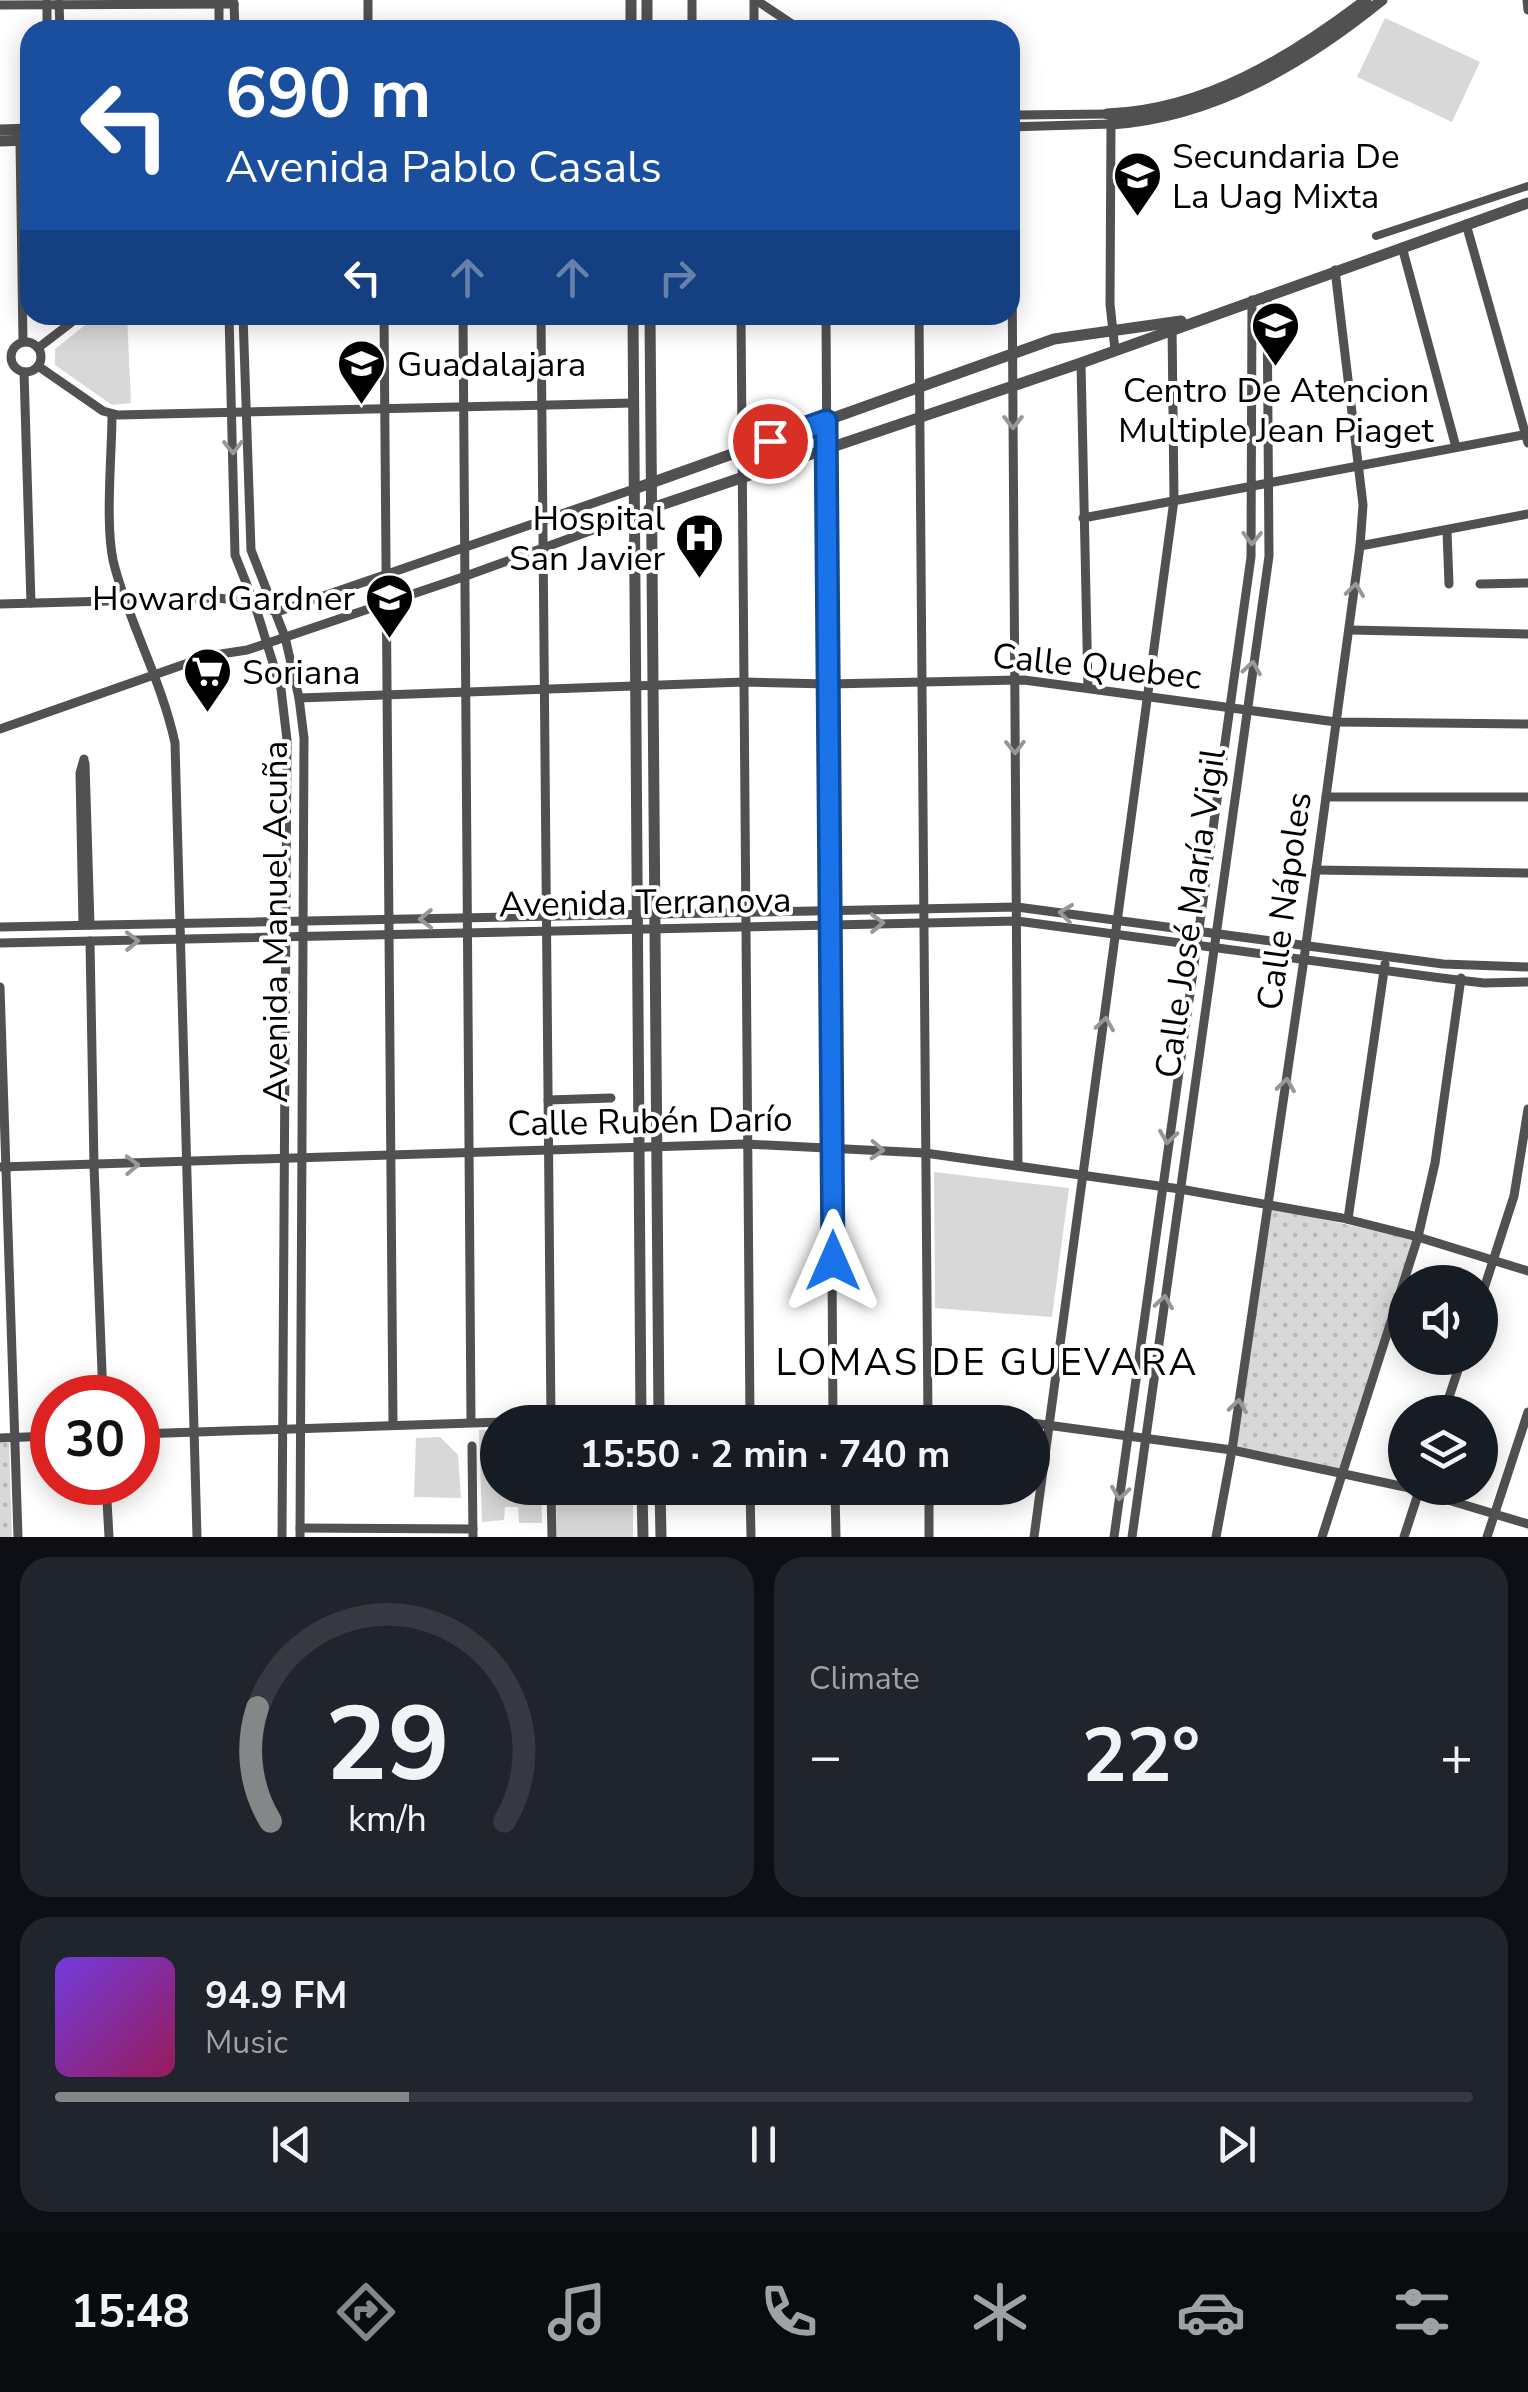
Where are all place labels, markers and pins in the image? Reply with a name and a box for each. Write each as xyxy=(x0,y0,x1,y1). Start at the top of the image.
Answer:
place label: Secundaria De La Uag Mixta xyxy=(1172,133,1400,220)
school or university icon: Secundaria De La Uag Mixta xyxy=(1111,150,1163,218)
school or university icon: Centro De Atencion Multiple Jean Piaget xyxy=(1250,300,1302,368)
school or university icon: Guadalajara xyxy=(336,338,388,406)
place label: Guadalajara xyxy=(397,341,586,388)
place label: Centro De Atencion Multiple Jean Piaget xyxy=(1118,367,1435,454)
pin xyxy=(728,399,813,484)
place label: Hospital San Javier xyxy=(509,495,666,582)
hospital icon: Hospital San Javier xyxy=(674,512,726,580)
school or university icon: Howard Gardner xyxy=(364,572,416,640)
place label: Howard Gardner xyxy=(92,575,355,622)
supermarket icon: Soriana xyxy=(181,646,233,714)
place label: Soriana xyxy=(242,649,361,696)

